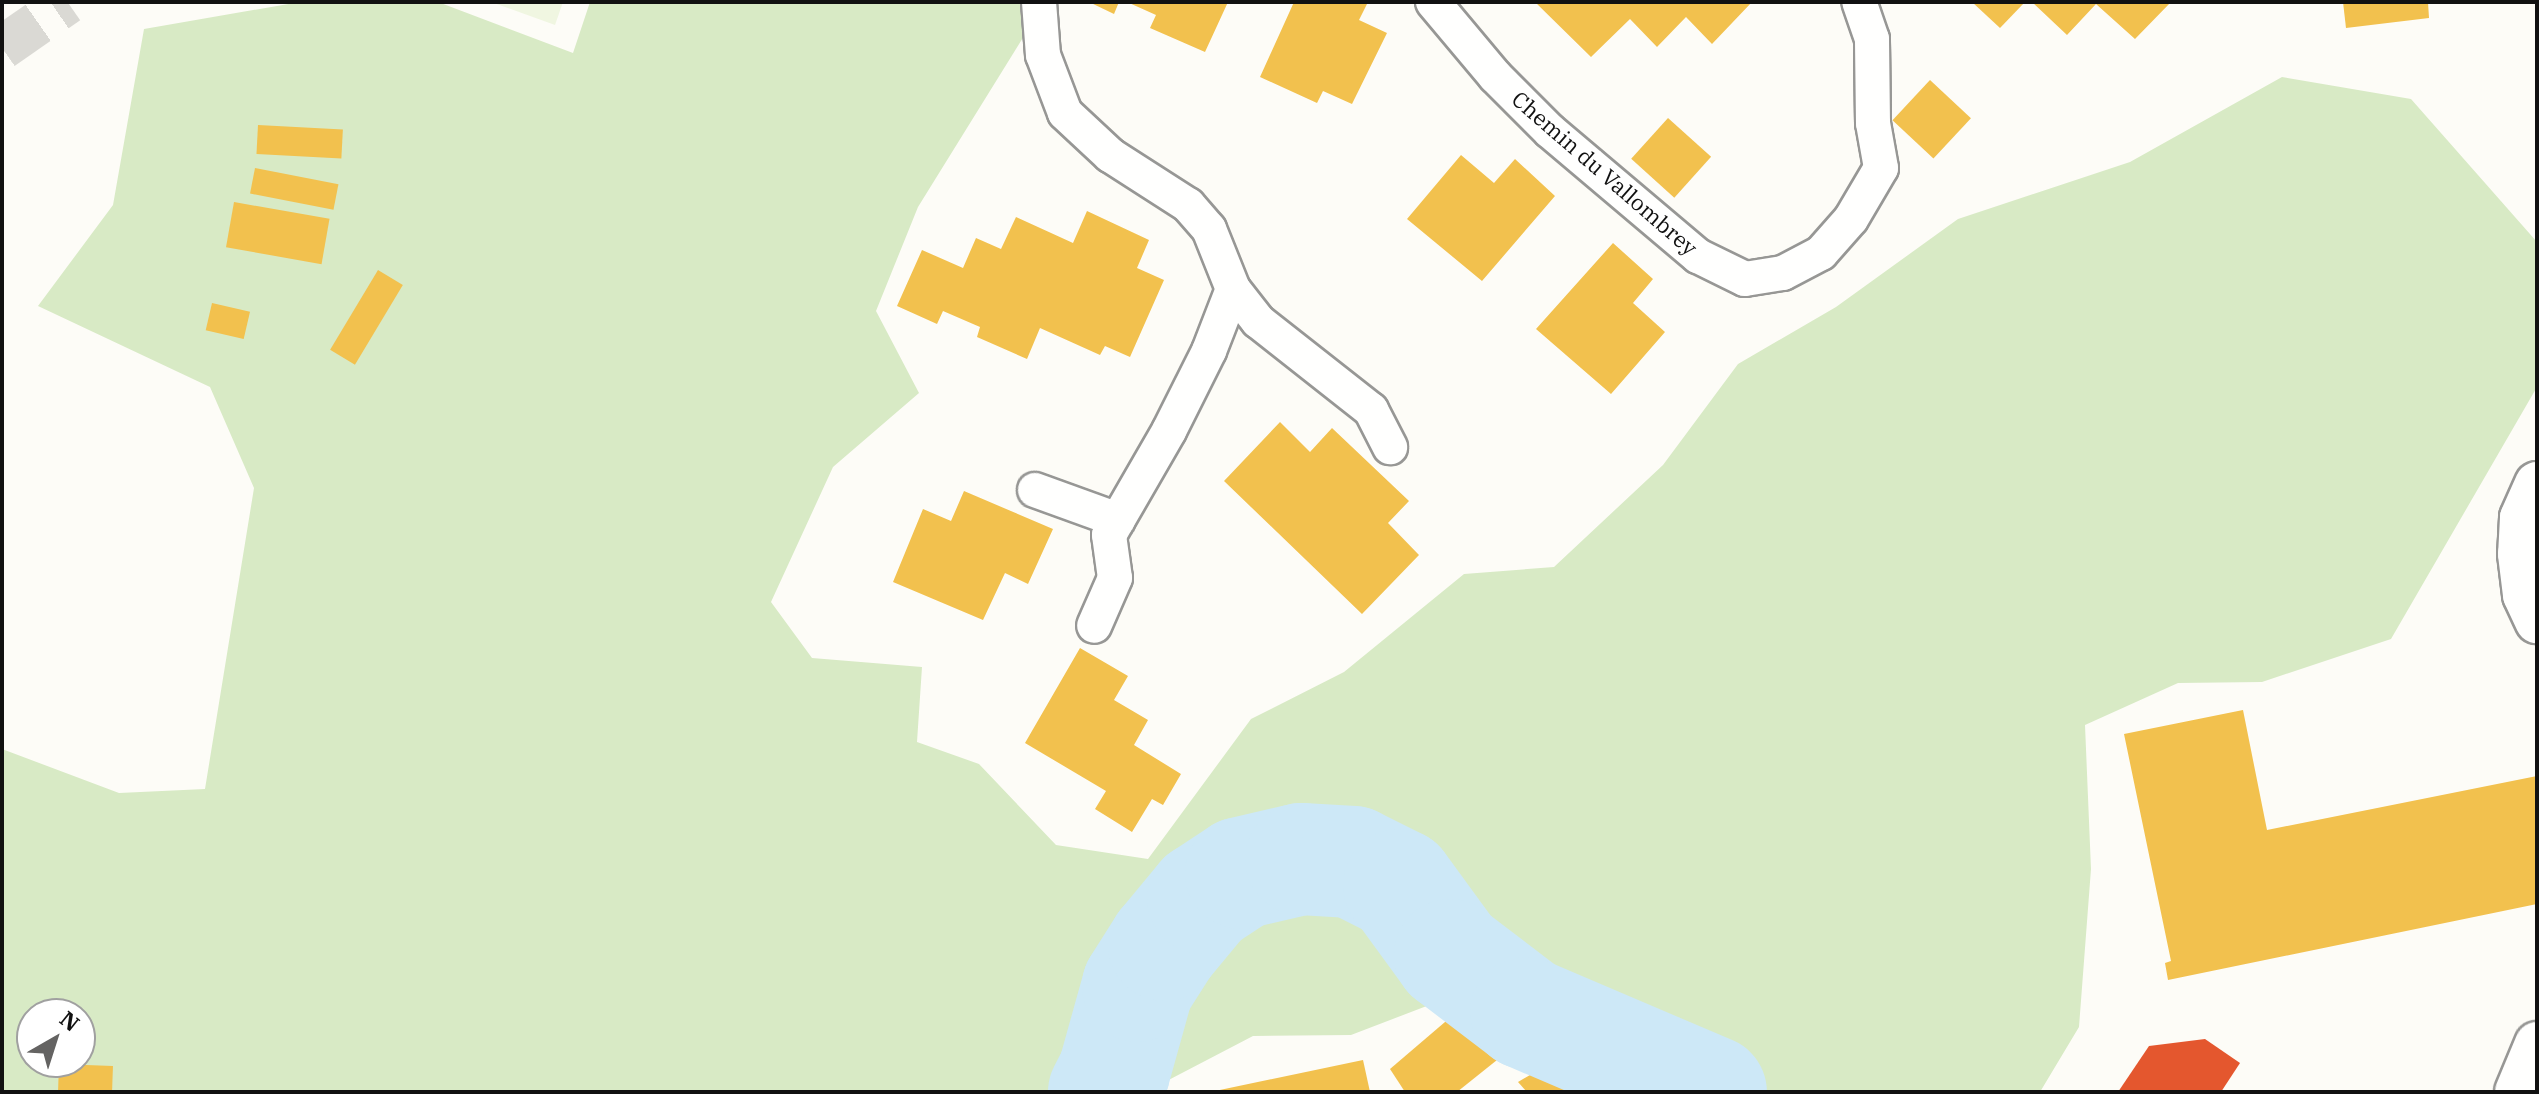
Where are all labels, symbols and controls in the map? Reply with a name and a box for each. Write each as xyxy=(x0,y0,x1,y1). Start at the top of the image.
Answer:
street label: Chemin du Vallombrey xyxy=(1507,85,1703,261)
north arrow xyxy=(16,998,96,1078)
text: N xyxy=(54,1004,86,1037)

